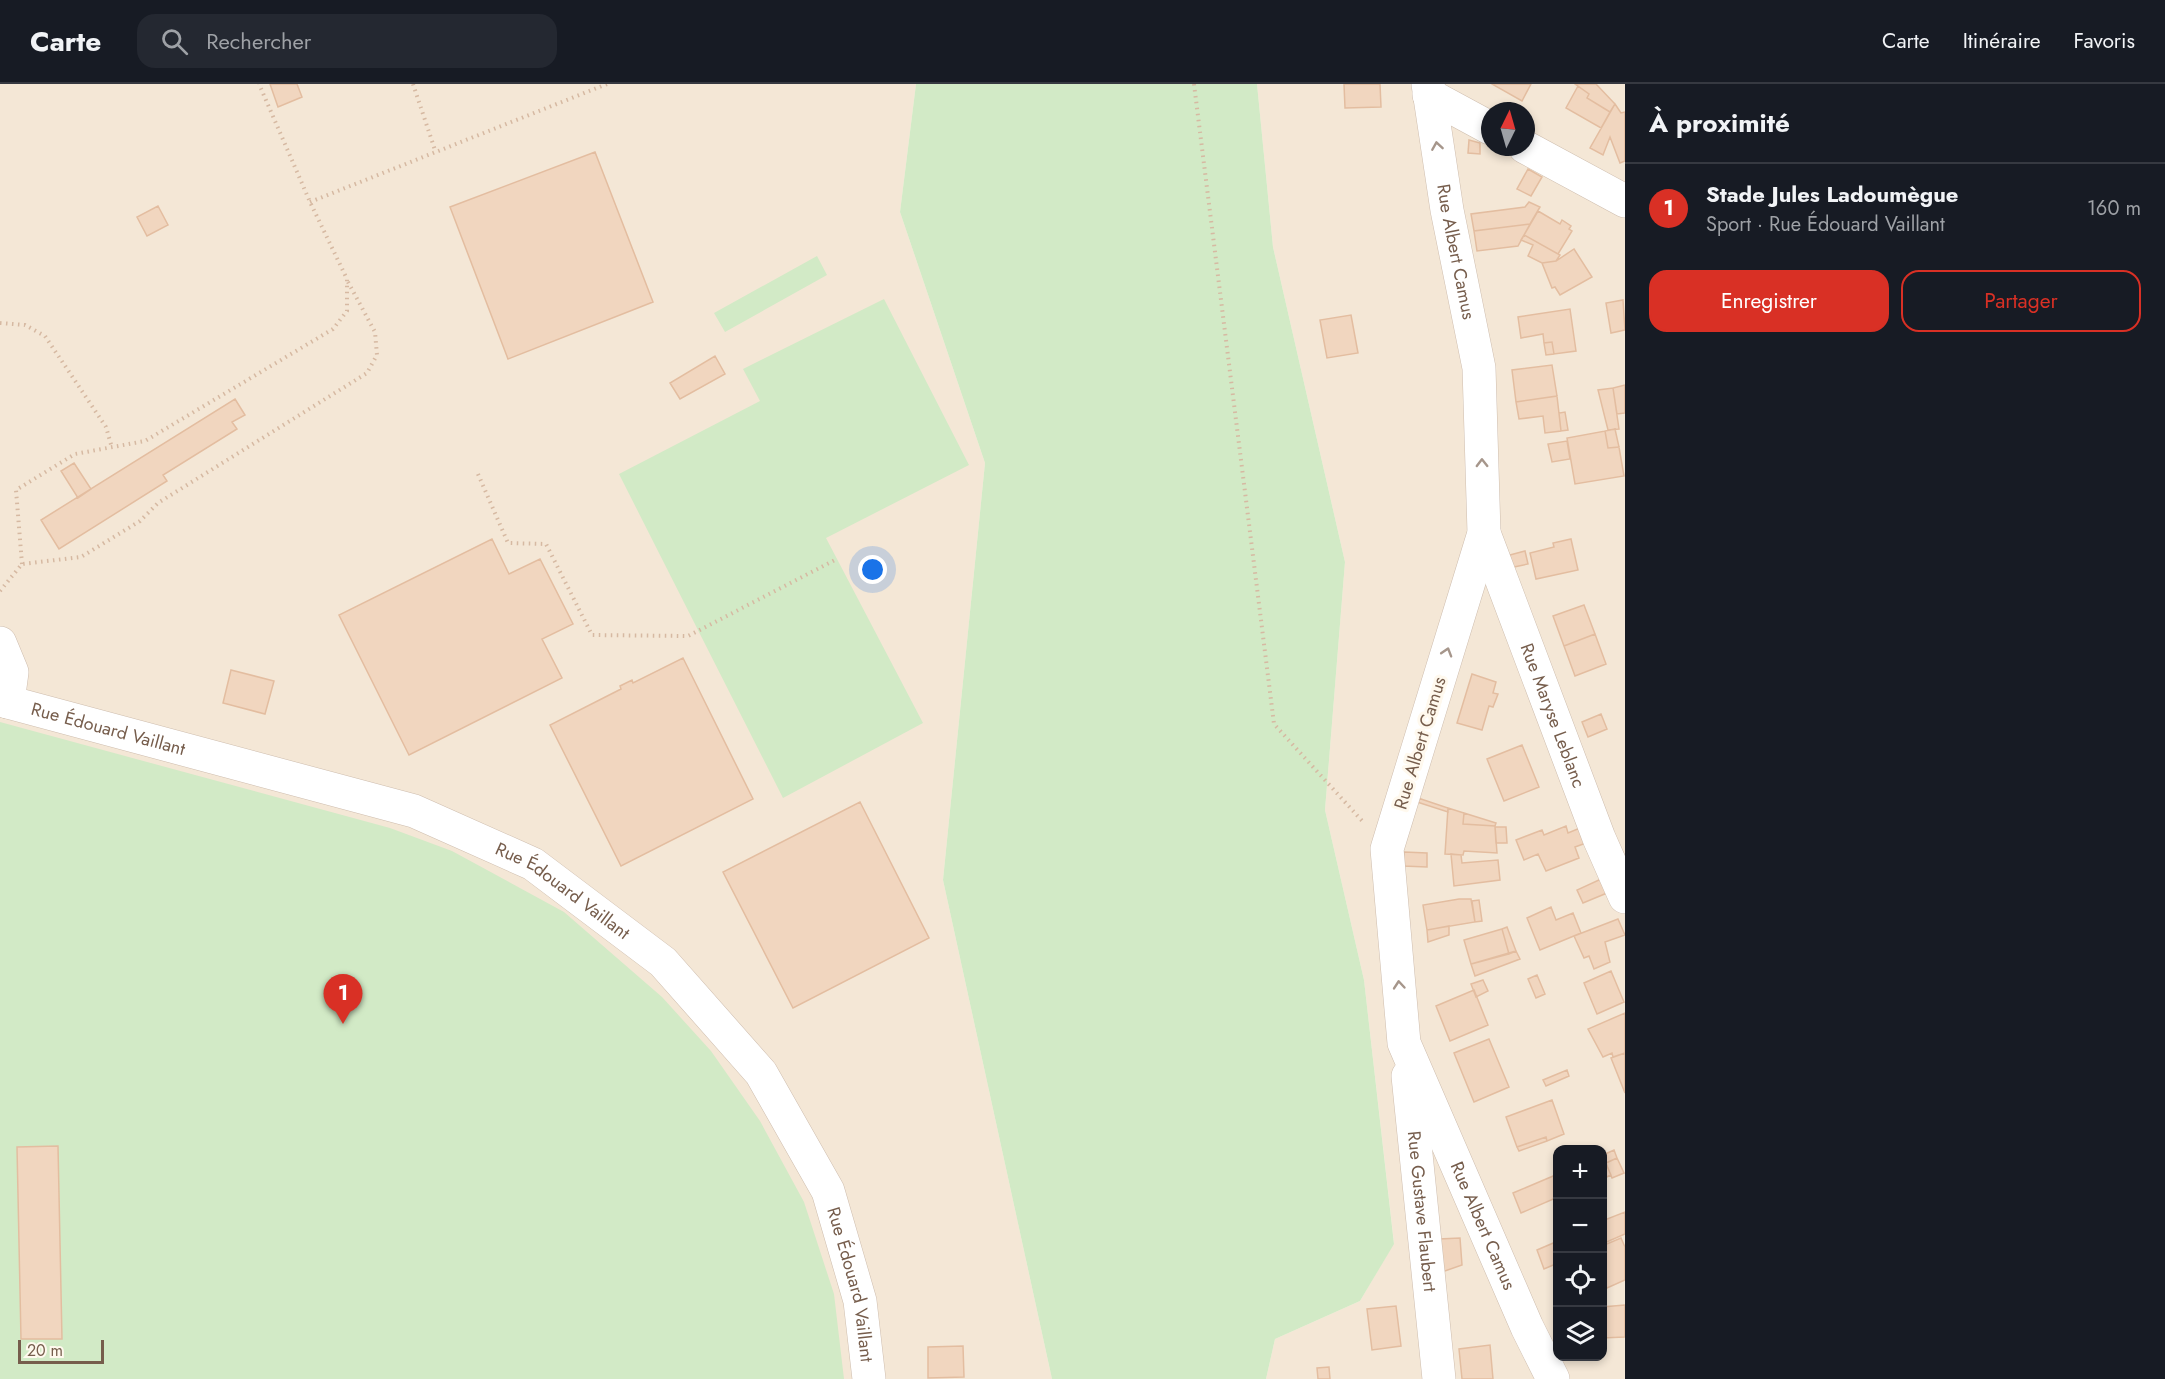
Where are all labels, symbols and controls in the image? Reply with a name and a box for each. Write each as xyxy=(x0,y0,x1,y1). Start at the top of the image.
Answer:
search box xyxy=(137,14,557,68)
text: Carte xyxy=(30,21,101,62)
icon: search xyxy=(158,25,191,58)
text: Rechercher xyxy=(206,25,311,57)
text: Carte xyxy=(1882,26,1930,56)
text: Itinéraire xyxy=(1963,26,2041,56)
text: Favoris xyxy=(2074,26,2135,56)
north arrow xyxy=(1481,102,1535,156)
text: À proximité xyxy=(1649,104,1790,142)
one-way arrow xyxy=(1432,141,1444,151)
text: Stade Jules Ladoumègue xyxy=(1706,178,1958,210)
street label: Rue Albert Camus xyxy=(1430,182,1482,322)
text: 1 xyxy=(1663,194,1674,223)
text: 160 m xyxy=(2087,194,2141,223)
text: Sport · Rue Édouard Vaillant xyxy=(1706,210,1945,239)
button: Enregistrer xyxy=(1649,270,1889,332)
button: Partager xyxy=(1901,270,2141,332)
one-way arrow xyxy=(1476,458,1488,467)
your location xyxy=(858,555,887,584)
street label: Rue Maryse Leblanc xyxy=(1514,639,1592,791)
one-way arrow xyxy=(1440,648,1452,658)
street label: Rue Albert Camus xyxy=(1387,674,1453,812)
street label: Rue Édouard Vaillant xyxy=(28,696,189,762)
street label: Rue Édouard Vaillant xyxy=(491,836,636,946)
pin: 1 xyxy=(324,974,362,1024)
one-way arrow xyxy=(1393,980,1406,990)
street label: Rue Gustave Flaubert xyxy=(1401,1130,1443,1294)
map controls xyxy=(1553,1145,1607,1361)
button: + xyxy=(1553,1145,1607,1199)
street label: Rue Albert Camus xyxy=(1444,1157,1522,1294)
button: − xyxy=(1553,1199,1607,1253)
street label: Rue Édouard Vaillant xyxy=(820,1204,880,1364)
button: locate xyxy=(1553,1253,1607,1307)
button: layers xyxy=(1553,1307,1607,1361)
scale bar xyxy=(18,1337,104,1364)
text: 20 m xyxy=(27,1339,63,1362)

